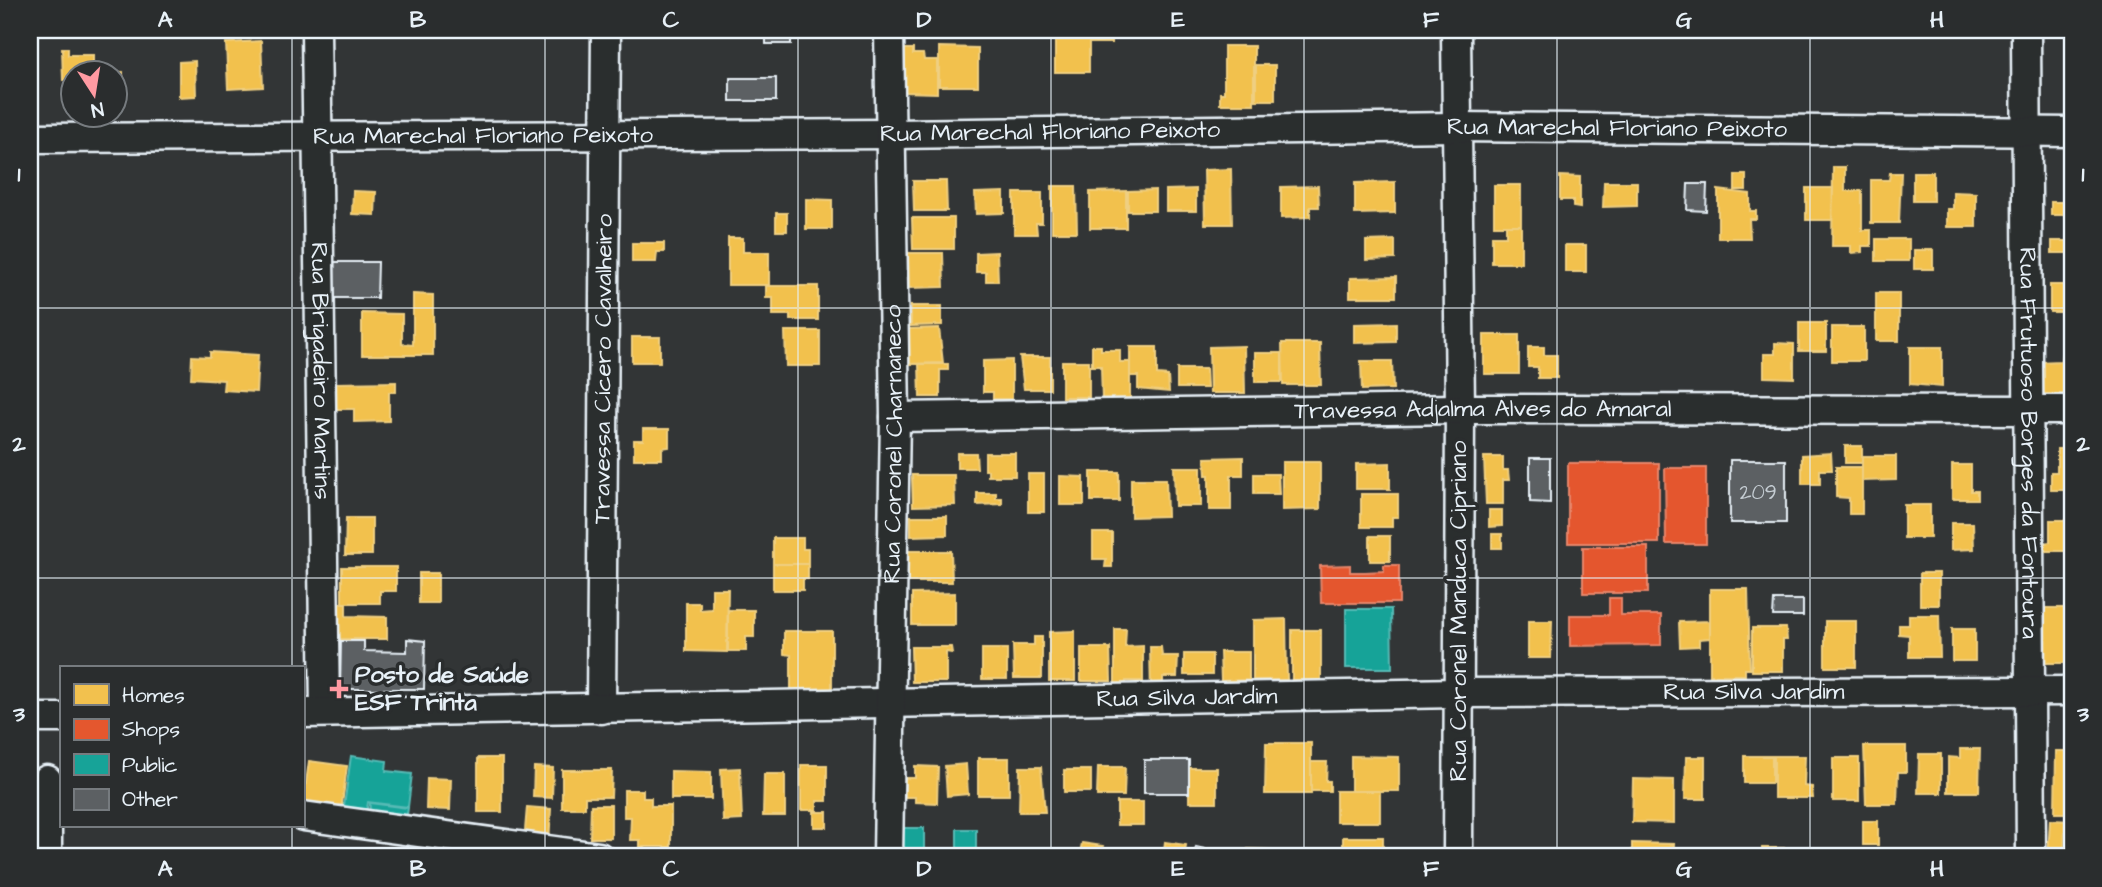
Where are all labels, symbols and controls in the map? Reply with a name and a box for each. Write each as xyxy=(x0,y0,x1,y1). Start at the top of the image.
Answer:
text: A xyxy=(158,4,173,36)
text: B xyxy=(410,4,427,36)
text: C xyxy=(663,4,680,36)
text: D xyxy=(917,4,932,36)
text: E xyxy=(1171,4,1185,36)
text: F xyxy=(1423,4,1440,36)
text: G xyxy=(1676,4,1692,36)
text: H xyxy=(1930,4,1944,36)
north arrow xyxy=(60,60,130,130)
text: N xyxy=(89,95,106,124)
street label: Rua Marechal Floriano Peixoto xyxy=(1447,110,1788,147)
street label: Rua Marechal Floriano Peixoto xyxy=(880,113,1221,151)
street label: Rua Marechal Floriano Peixoto xyxy=(313,118,654,154)
text: 1 xyxy=(18,158,21,190)
text: 1 xyxy=(2082,158,2085,190)
street label: Travessa Cícero Cavalheiro xyxy=(585,213,622,524)
street label: Rua Brigadeiro Martins xyxy=(302,242,339,500)
street label: Rua Frutuoso Borges da Fontoura xyxy=(2010,247,2047,639)
street label: Rua Coronel Charnaneco xyxy=(875,304,912,584)
street label: Travessa Adjalma Alves do Amaral xyxy=(1294,392,1672,428)
text: 2 xyxy=(11,428,26,460)
text: 2 xyxy=(2075,428,2090,460)
street label: Rua Coronel Manduca Cipriano xyxy=(1442,440,1476,781)
house number: 209 xyxy=(1739,478,1777,507)
place label: Posto de Saúde ESF Trinta xyxy=(355,658,529,720)
legend xyxy=(60,666,304,828)
street label: Rua Silva Jardim xyxy=(1663,675,1845,709)
marker: Posto de Saúde ESF Trinta xyxy=(329,679,349,699)
street label: Rua Silva Jardim xyxy=(1096,679,1278,716)
text: Homes xyxy=(122,681,185,710)
text: 3 xyxy=(12,698,25,730)
text: 3 xyxy=(2076,698,2089,730)
text: Shops xyxy=(122,715,180,745)
text: Public xyxy=(122,751,178,780)
text: Other xyxy=(122,785,178,814)
text: A xyxy=(158,853,173,885)
text: B xyxy=(410,853,427,885)
text: C xyxy=(663,853,680,885)
text: D xyxy=(917,853,932,885)
text: E xyxy=(1171,853,1185,885)
text: F xyxy=(1423,853,1440,885)
text: G xyxy=(1676,853,1692,885)
text: H xyxy=(1930,853,1944,885)

